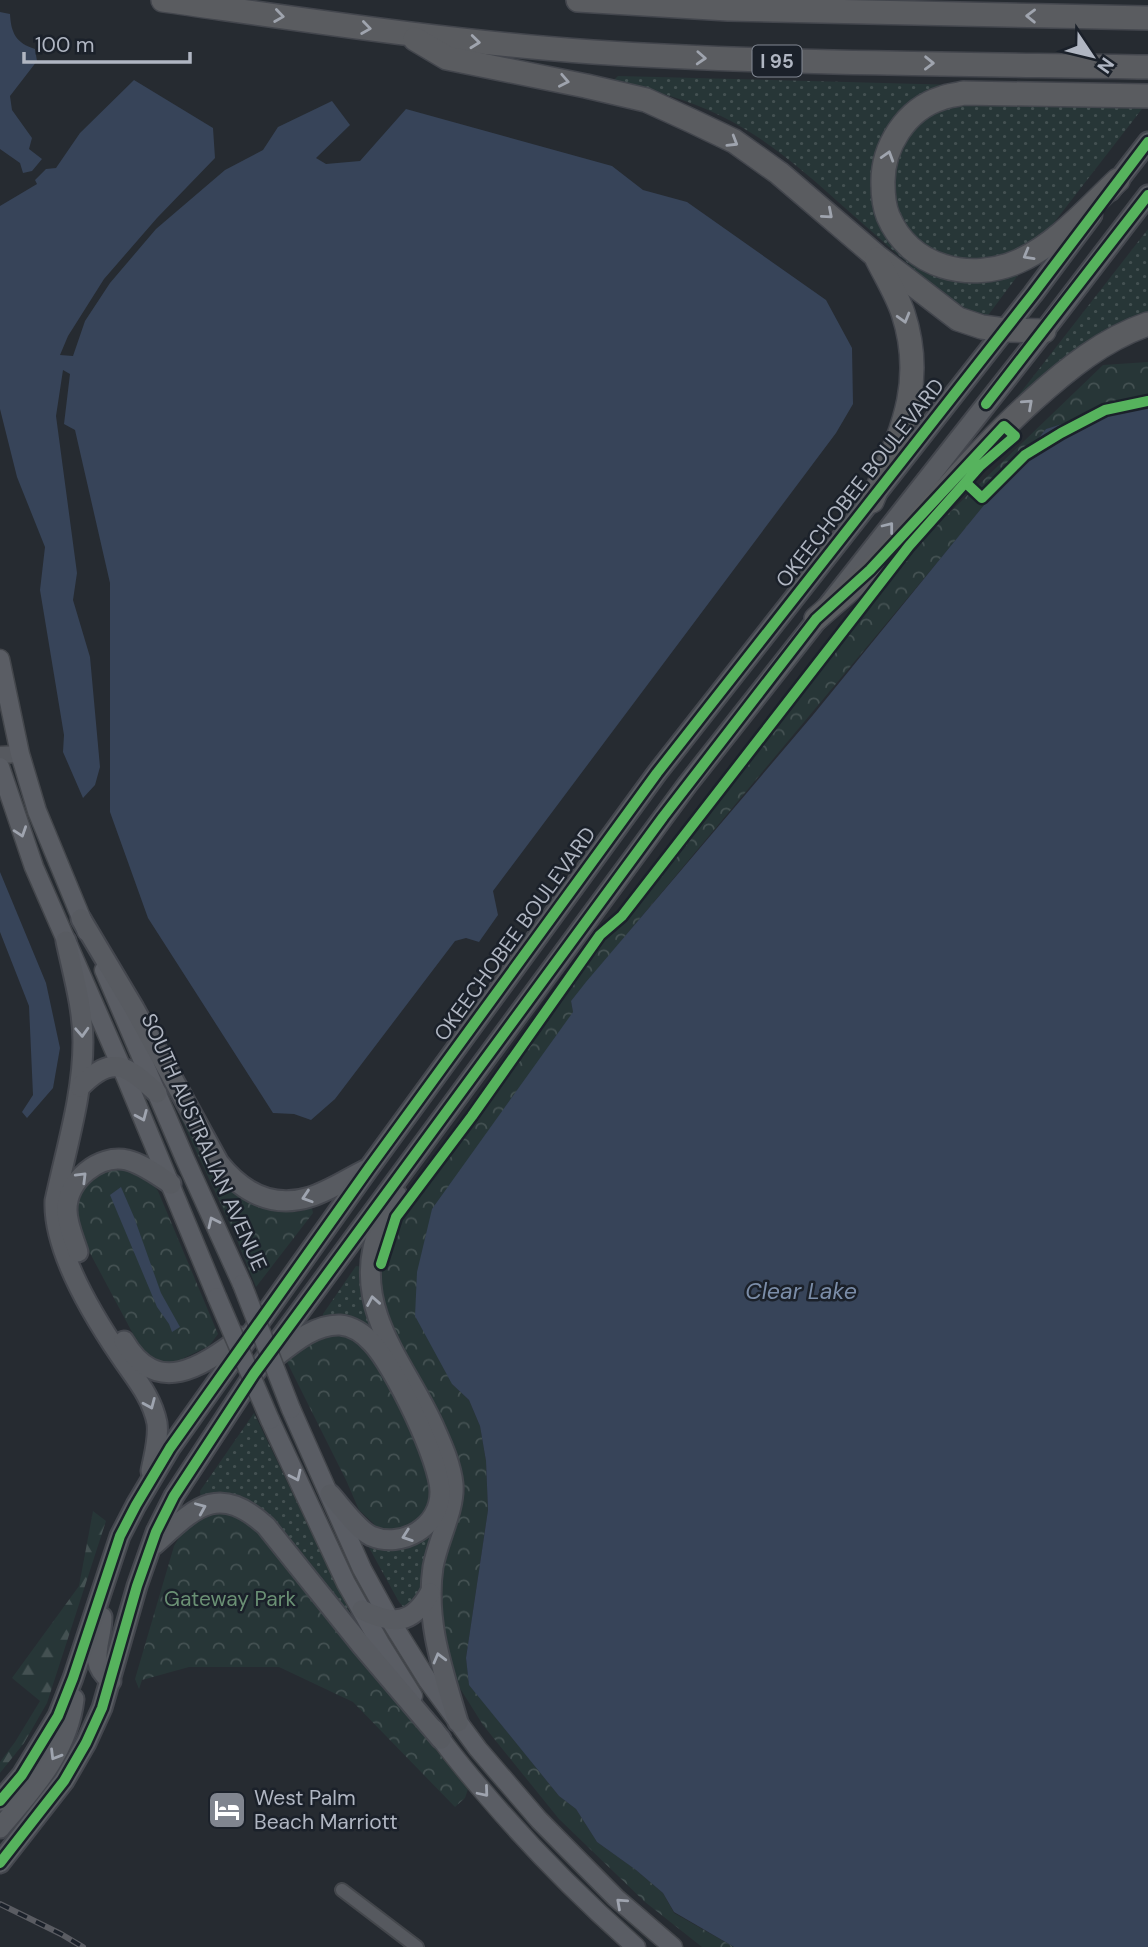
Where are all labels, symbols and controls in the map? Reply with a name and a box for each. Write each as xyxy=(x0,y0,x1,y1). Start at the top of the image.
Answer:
one-way arrow xyxy=(273,8,285,23)
one-way arrow xyxy=(1025,8,1036,23)
one-way arrow xyxy=(361,20,372,35)
scale bar xyxy=(24,21,191,65)
north arrow xyxy=(1057,21,1127,91)
text: 100 m xyxy=(35,31,95,59)
one-way arrow xyxy=(469,34,480,49)
road number: I 95 xyxy=(752,45,802,76)
one-way arrow xyxy=(696,50,707,65)
text: N xyxy=(1091,53,1120,78)
one-way arrow xyxy=(924,56,935,71)
one-way arrow xyxy=(558,73,570,88)
one-way arrow xyxy=(726,134,739,147)
one-way arrow xyxy=(880,150,894,162)
one-way arrow xyxy=(819,206,832,218)
one-way arrow xyxy=(1023,247,1036,260)
one-way arrow xyxy=(895,312,910,324)
street label: OKEECHOBEE BOULEVARD xyxy=(769,373,951,593)
one-way arrow xyxy=(1020,400,1033,413)
one-way arrow xyxy=(881,522,893,535)
street label: OKEECHOBEE BOULEVARD xyxy=(428,821,602,1047)
one-way arrow xyxy=(13,825,27,837)
street label: SOUTH AUSTRALIAN AVENUE xyxy=(134,1009,274,1275)
one-way arrow xyxy=(75,1027,90,1038)
one-way arrow xyxy=(134,1109,148,1121)
one-way arrow xyxy=(74,1173,87,1186)
one-way arrow xyxy=(302,1189,314,1203)
one-way arrow xyxy=(208,1216,222,1229)
water label: Clear Lake xyxy=(745,1276,857,1306)
one-way arrow xyxy=(366,1295,381,1307)
one-way arrow xyxy=(142,1396,156,1409)
one-way arrow xyxy=(288,1469,302,1481)
one-way arrow xyxy=(194,1503,206,1517)
one-way arrow xyxy=(401,1527,413,1542)
park label: Gateway Park xyxy=(164,1585,296,1613)
one-way arrow xyxy=(433,1653,448,1665)
one-way arrow xyxy=(51,1748,64,1761)
place label: West Palm Beach Marriott xyxy=(254,1784,398,1836)
one-way arrow xyxy=(476,1784,488,1797)
hotel icon: West Palm Beach Marriott xyxy=(206,1789,248,1831)
one-way arrow xyxy=(616,1898,629,1911)

